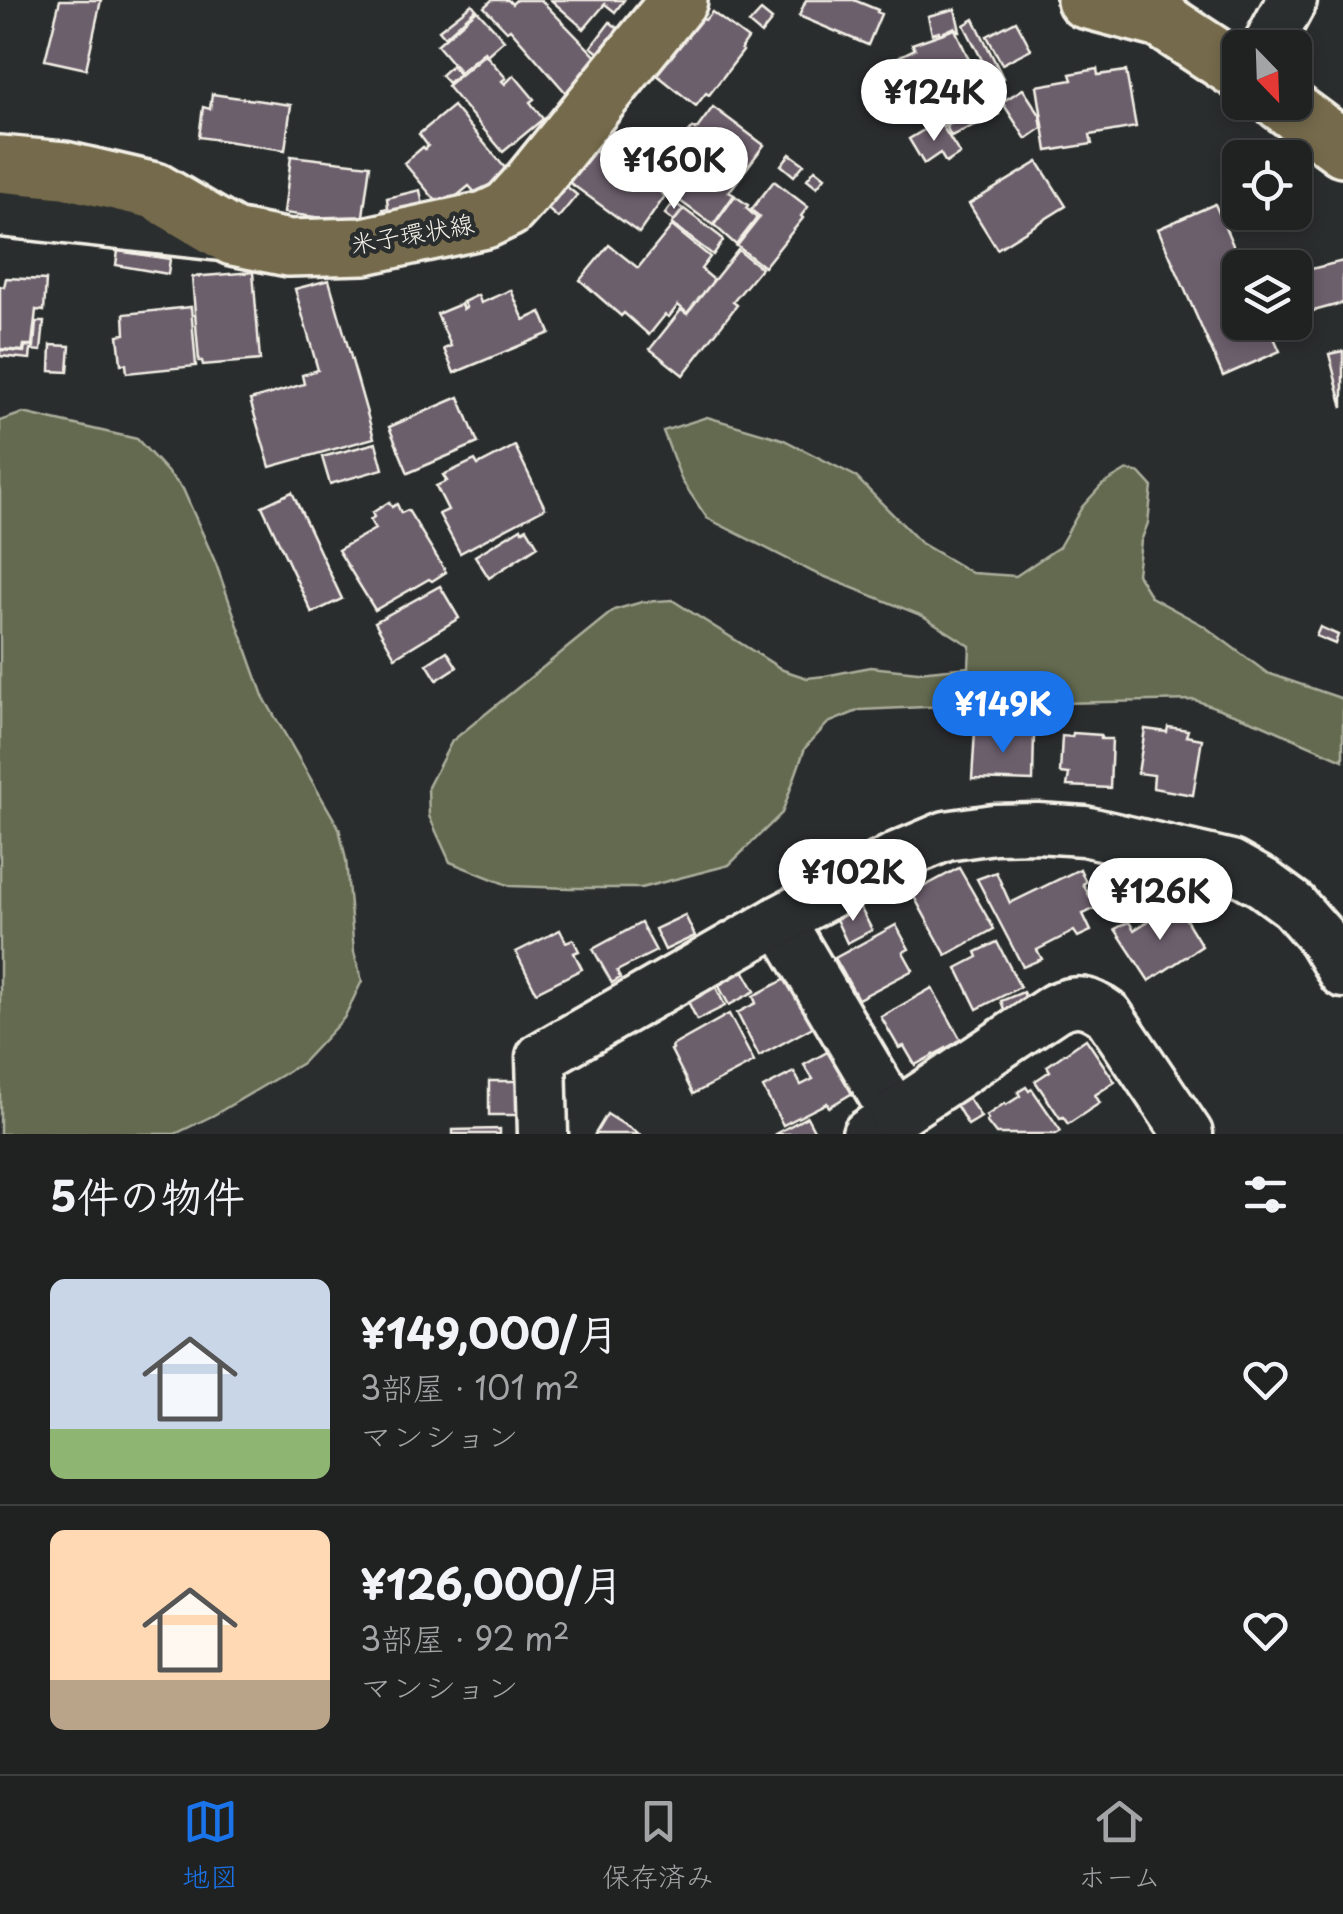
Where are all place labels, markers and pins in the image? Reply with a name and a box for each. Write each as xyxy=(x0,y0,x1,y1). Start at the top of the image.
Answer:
pin: ¥124K xyxy=(864,59,1004,144)
pin: ¥160K xyxy=(604,127,744,212)
pin: ¥149K xyxy=(933,671,1073,756)
pin: ¥102K xyxy=(783,839,923,924)
pin: ¥126K xyxy=(1090,858,1230,943)

